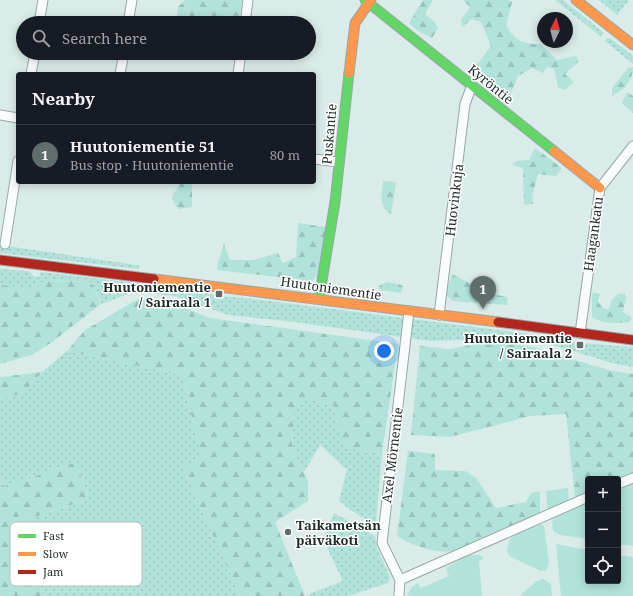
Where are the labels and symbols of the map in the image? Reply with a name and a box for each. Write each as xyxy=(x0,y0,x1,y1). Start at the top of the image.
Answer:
north arrow xyxy=(537,12,573,48)
street label: Kyröntie xyxy=(464,60,518,108)
street label: Puskantie xyxy=(317,103,341,165)
street label: Huovinkuja xyxy=(441,163,467,237)
street label: Haagankatu xyxy=(579,195,607,273)
street label: Huutoniementie xyxy=(279,272,383,304)
pin: 1 xyxy=(470,276,496,309)
place label: Huutoniementie / Sairaala 1 xyxy=(103,278,211,311)
marker: Huutoniementie / Sairaala 1 xyxy=(214,289,224,299)
place label: Huutoniementie / Sairaala 2 xyxy=(464,329,572,362)
marker: Huutoniementie / Sairaala 2 xyxy=(575,340,585,350)
your location xyxy=(374,341,394,361)
street label: Axel Mörnentie xyxy=(377,406,407,504)
place label: Taikametsän päiväkoti xyxy=(296,516,381,549)
legend xyxy=(10,522,142,586)
marker: Taikametsän päiväkoti xyxy=(283,527,293,537)
text: Fast xyxy=(43,528,64,543)
text: Slow xyxy=(43,546,69,561)
text: Jam xyxy=(42,564,64,579)

